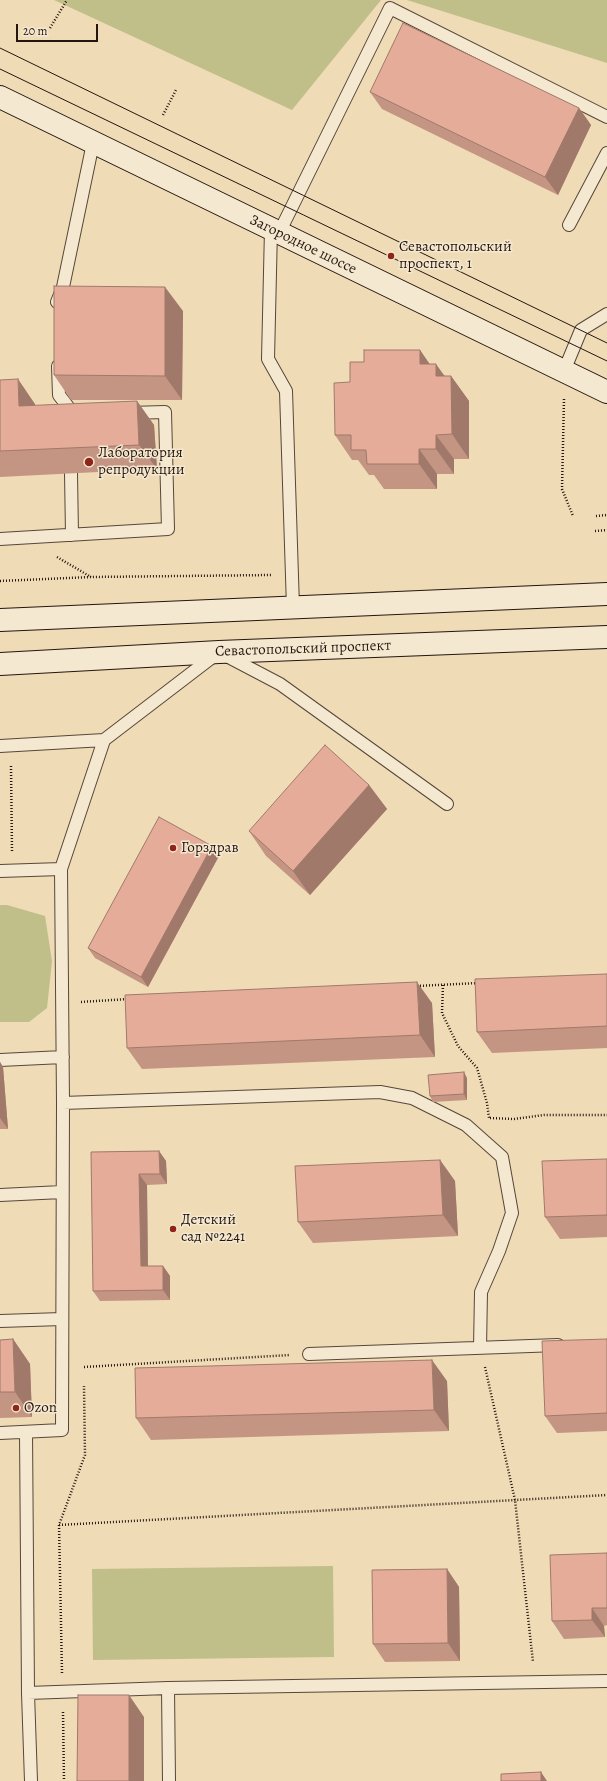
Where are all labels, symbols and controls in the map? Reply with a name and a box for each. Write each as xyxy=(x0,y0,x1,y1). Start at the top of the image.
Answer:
scale bar xyxy=(18,16,100,42)
text: 20 m xyxy=(23,23,47,39)
street label: Загородное шоссе xyxy=(247,211,359,279)
place label: Севастопольский проспект, 1 xyxy=(399,238,512,273)
marker: Севастопольский проспект, 1 xyxy=(386,251,396,261)
place label: Лаборатория репродукции xyxy=(98,444,185,479)
marker: Лаборатория репродукции xyxy=(83,456,95,468)
street label: Севастопольский проспект xyxy=(215,637,391,661)
place label: Горздрав xyxy=(181,839,239,857)
marker: Горздрав xyxy=(168,843,178,853)
place label: Детский сад №2241 xyxy=(181,1211,245,1246)
marker: Детский сад №2241 xyxy=(168,1224,178,1234)
place label: Ozon xyxy=(24,1399,57,1417)
marker: Ozon xyxy=(11,1403,21,1413)

